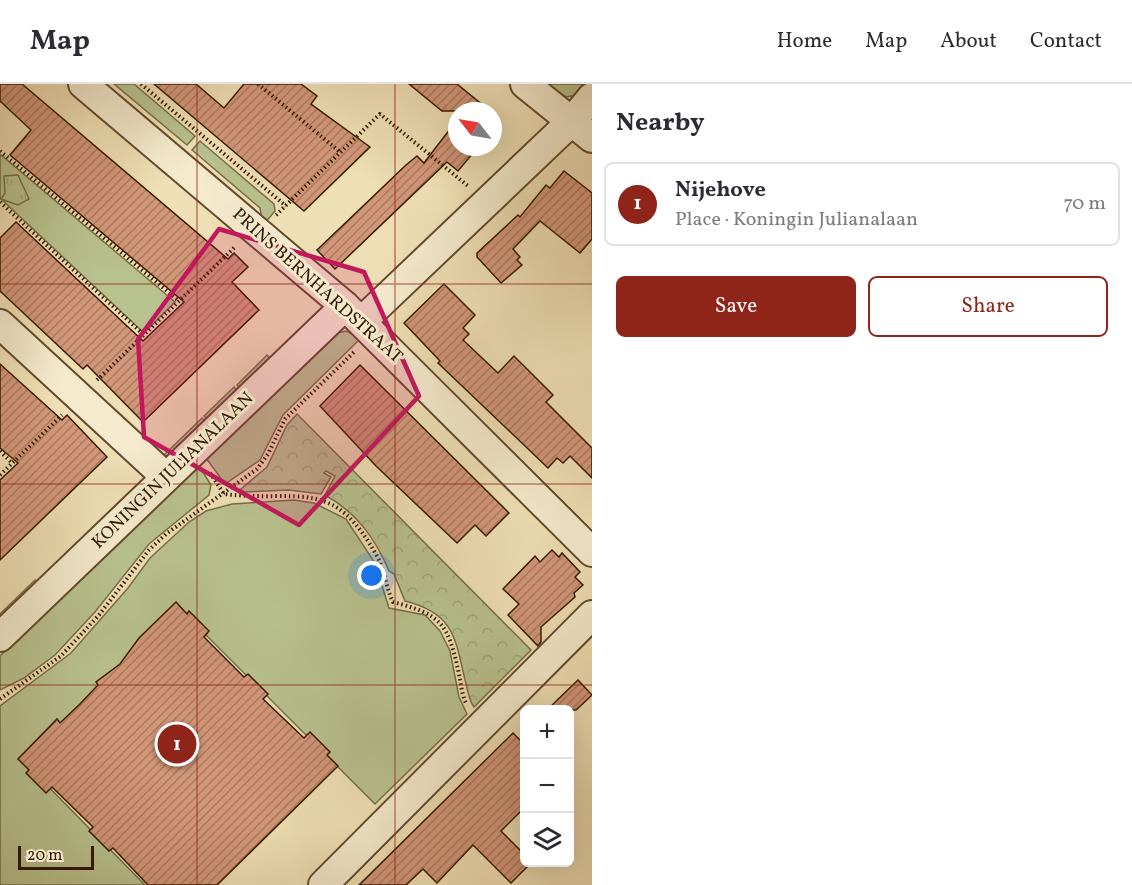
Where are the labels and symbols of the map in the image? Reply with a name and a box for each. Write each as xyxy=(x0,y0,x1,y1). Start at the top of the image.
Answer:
north arrow xyxy=(448,102,502,156)
street label: PRINS BERNHARDSTRAAT xyxy=(226,203,408,370)
street label: KONINGIN JULIANALAAN xyxy=(87,387,259,555)
your location xyxy=(357,561,386,590)
pin: 1 xyxy=(158,722,196,766)
scale bar xyxy=(18,843,94,870)

